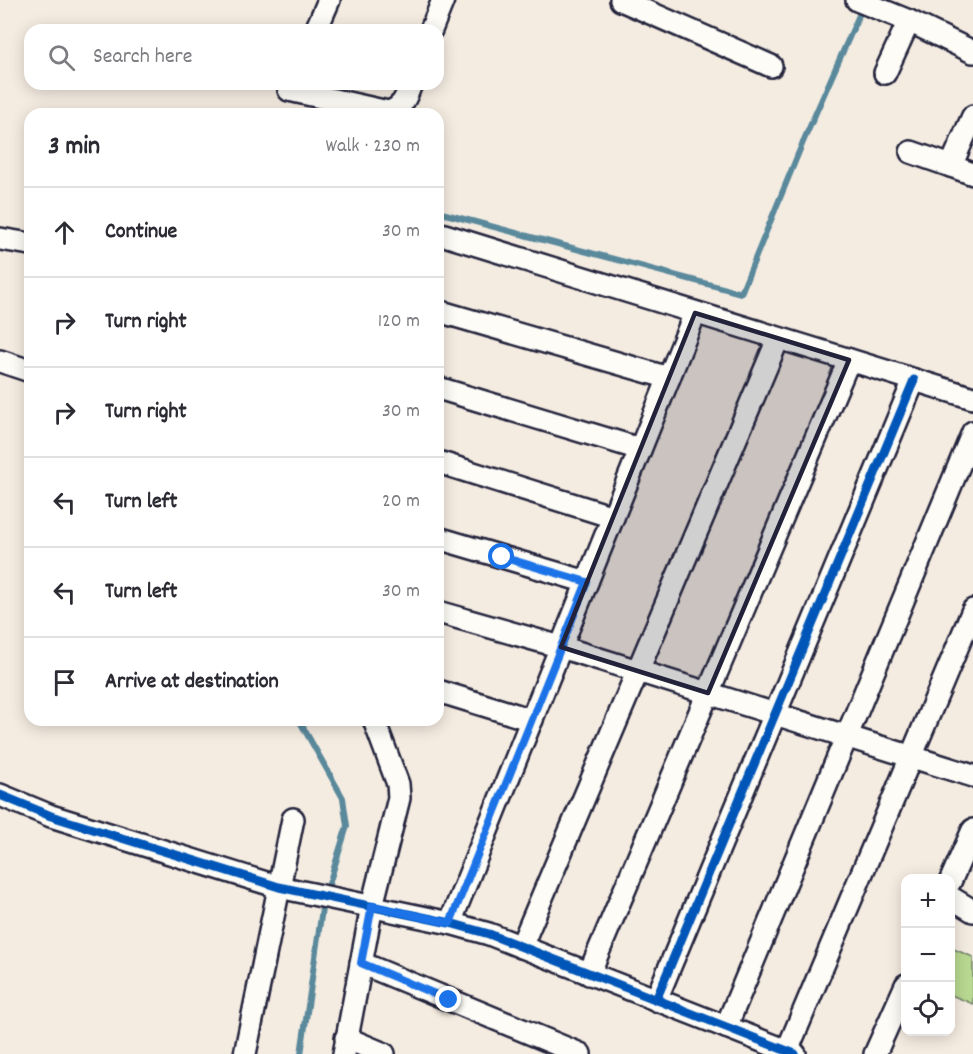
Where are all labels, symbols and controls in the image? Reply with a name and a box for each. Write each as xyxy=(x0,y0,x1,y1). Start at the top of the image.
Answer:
search box xyxy=(24,24,444,90)
icon: search xyxy=(45,41,78,74)
text: Search here xyxy=(93,42,192,73)
text: 3 min xyxy=(48,129,100,166)
text: Walk · 230 m xyxy=(326,133,420,161)
icon: ahead xyxy=(48,216,81,249)
text: Continue xyxy=(105,217,177,248)
text: 30 m xyxy=(382,218,420,246)
icon: right xyxy=(48,306,81,339)
text: Turn right xyxy=(105,307,187,338)
text: 120 m xyxy=(378,308,420,336)
icon: right xyxy=(48,396,81,429)
text: Turn right xyxy=(105,397,187,428)
text: 30 m xyxy=(382,398,420,426)
icon: left xyxy=(48,486,81,519)
text: Turn left xyxy=(105,487,177,518)
text: 20 m xyxy=(382,488,420,516)
route start xyxy=(488,543,514,569)
icon: left xyxy=(48,576,81,609)
text: Turn left xyxy=(105,577,177,608)
text: 30 m xyxy=(382,578,420,606)
icon: arrive xyxy=(48,666,81,699)
text: Arrive at destination xyxy=(105,667,279,698)
map controls xyxy=(901,874,955,1036)
button: + xyxy=(901,874,955,928)
button: − xyxy=(901,928,955,982)
button: locate xyxy=(901,982,955,1036)
route end xyxy=(435,986,461,1012)

